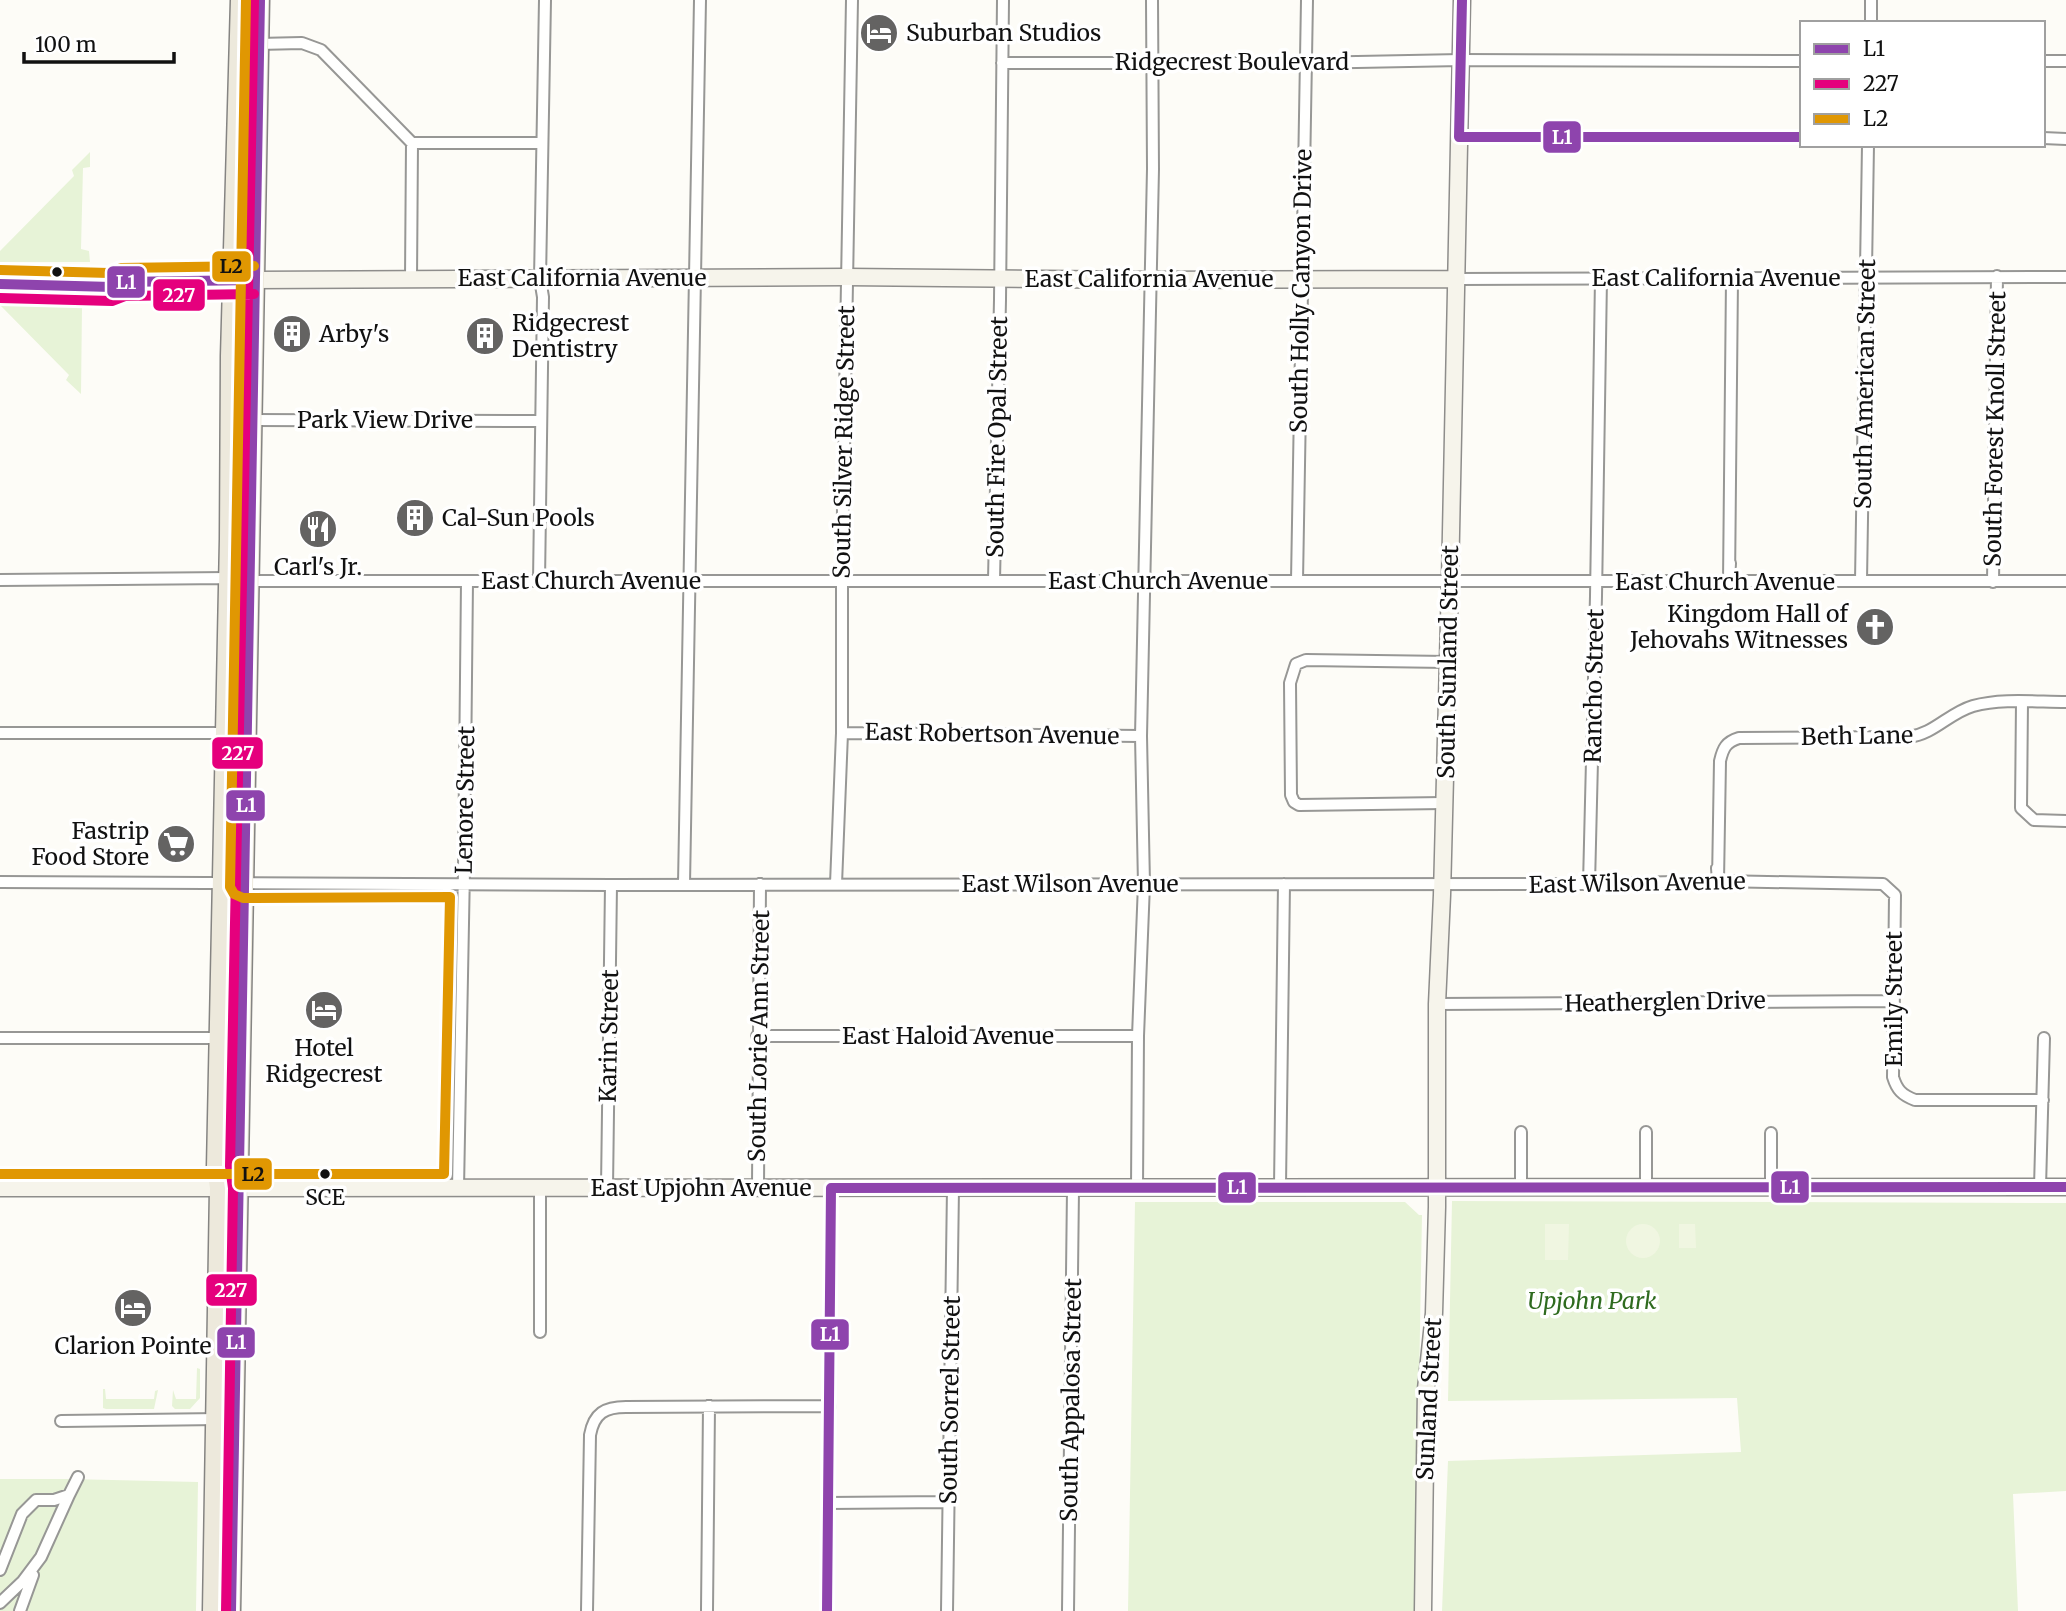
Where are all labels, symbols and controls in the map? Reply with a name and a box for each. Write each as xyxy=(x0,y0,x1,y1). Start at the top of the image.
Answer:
hotel icon: Suburban Studios xyxy=(858,12,900,54)
place label: Suburban Studios xyxy=(906,18,1101,47)
scale bar xyxy=(24,21,175,65)
legend xyxy=(1800,21,2045,147)
text: 100 m xyxy=(35,31,97,58)
text: L1 xyxy=(1863,35,1885,62)
street label: Ridgecrest Boulevard xyxy=(1115,47,1349,76)
text: 227 xyxy=(1863,70,1899,97)
text: L2 xyxy=(1863,105,1888,132)
line badge: L1 xyxy=(1542,120,1582,154)
text: L1 xyxy=(1552,125,1572,149)
street label: South Holly Canyon Drive xyxy=(1284,149,1317,433)
line badge: L2 xyxy=(211,250,252,283)
text: L2 xyxy=(219,254,243,278)
street label: South American Street xyxy=(1848,259,1881,509)
street label: East California Avenue xyxy=(458,263,706,292)
street label: East California Avenue xyxy=(1592,263,1840,292)
street label: East California Avenue xyxy=(1025,264,1273,293)
unlabelled marker xyxy=(50,265,64,279)
line badge: L1 xyxy=(106,265,146,299)
text: L1 xyxy=(116,270,136,294)
line badge: 227 xyxy=(152,278,206,312)
text: 227 xyxy=(163,283,195,307)
street label: South Forest Knoll Street xyxy=(1978,291,2011,567)
street label: South Silver Ridge Street xyxy=(827,305,860,579)
place label: Ridgecrest Dentistry xyxy=(512,308,629,363)
building icon: Arby's xyxy=(271,313,313,355)
building icon: Ridgecrest Dentistry xyxy=(464,315,506,357)
street label: South Fire Opal Street xyxy=(980,316,1013,558)
place label: Arby's xyxy=(318,319,389,348)
street label: Park View Drive xyxy=(297,405,473,434)
building icon: Cal-Sun Pools xyxy=(394,497,436,539)
place label: Cal-Sun Pools xyxy=(442,503,595,532)
restaurant icon: Carl's Jr. xyxy=(297,508,339,550)
street label: South Sunland Street xyxy=(1431,545,1464,779)
place label: Carl's Jr. xyxy=(274,552,362,581)
street label: East Church Avenue xyxy=(481,566,701,595)
street label: East Church Avenue xyxy=(1048,566,1268,595)
street label: East Church Avenue xyxy=(1615,567,1835,596)
place label: Kingdom Hall of Jehovahs Witnesses xyxy=(1629,599,1849,654)
church icon: Kingdom Hall of Jehovahs Witnesses xyxy=(1854,606,1896,648)
street label: Rancho Street xyxy=(1578,608,1609,764)
street label: East Robertson Avenue xyxy=(864,717,1120,750)
street label: Beth Lane xyxy=(1801,720,1913,751)
street label: Lenore Street xyxy=(449,726,480,874)
line badge: 227 xyxy=(211,736,264,770)
text: 227 xyxy=(222,741,254,765)
line badge: L1 xyxy=(225,789,266,822)
text: L1 xyxy=(236,793,256,817)
place label: Fastrip Food Store xyxy=(31,816,149,871)
supermarket icon: Fastrip Food Store xyxy=(155,823,197,865)
street label: East Wilson Avenue xyxy=(1528,866,1746,899)
street label: East Wilson Avenue xyxy=(962,869,1178,898)
street label: South Lorie Ann Street xyxy=(742,910,775,1162)
street label: Emily Street xyxy=(1879,931,1908,1067)
street label: Karin Street xyxy=(593,969,624,1103)
street label: Heatherglen Drive xyxy=(1564,985,1766,1018)
hotel icon: Hotel Ridgecrest xyxy=(303,989,345,1031)
street label: East Haloid Avenue xyxy=(842,1021,1054,1050)
place label: Hotel Ridgecrest xyxy=(265,1033,383,1088)
line badge: L2 xyxy=(233,1157,273,1191)
text: L2 xyxy=(241,1162,265,1186)
marker: SCE xyxy=(318,1167,332,1181)
line badge: L1 xyxy=(1770,1170,1810,1204)
line badge: L1 xyxy=(1217,1171,1257,1204)
street label: East Upjohn Avenue xyxy=(591,1173,811,1202)
text: L1 xyxy=(1227,1175,1247,1199)
text: L1 xyxy=(1780,1175,1800,1199)
place label: SCE xyxy=(305,1184,345,1211)
line badge: 227 xyxy=(205,1273,258,1307)
text: 227 xyxy=(215,1278,247,1302)
street label: South Appalosa Street xyxy=(1054,1278,1087,1522)
park label: Upjohn Park xyxy=(1527,1286,1657,1315)
hotel icon: Clarion Pointe xyxy=(112,1287,154,1329)
street label: South Sorrel Street xyxy=(933,1295,966,1505)
street label: Sunland Street xyxy=(1410,1317,1447,1481)
line badge: L1 xyxy=(810,1318,850,1351)
text: L1 xyxy=(820,1322,840,1346)
line badge: L1 xyxy=(216,1326,256,1359)
text: L1 xyxy=(226,1330,246,1354)
place label: Clarion Pointe xyxy=(55,1331,211,1360)

